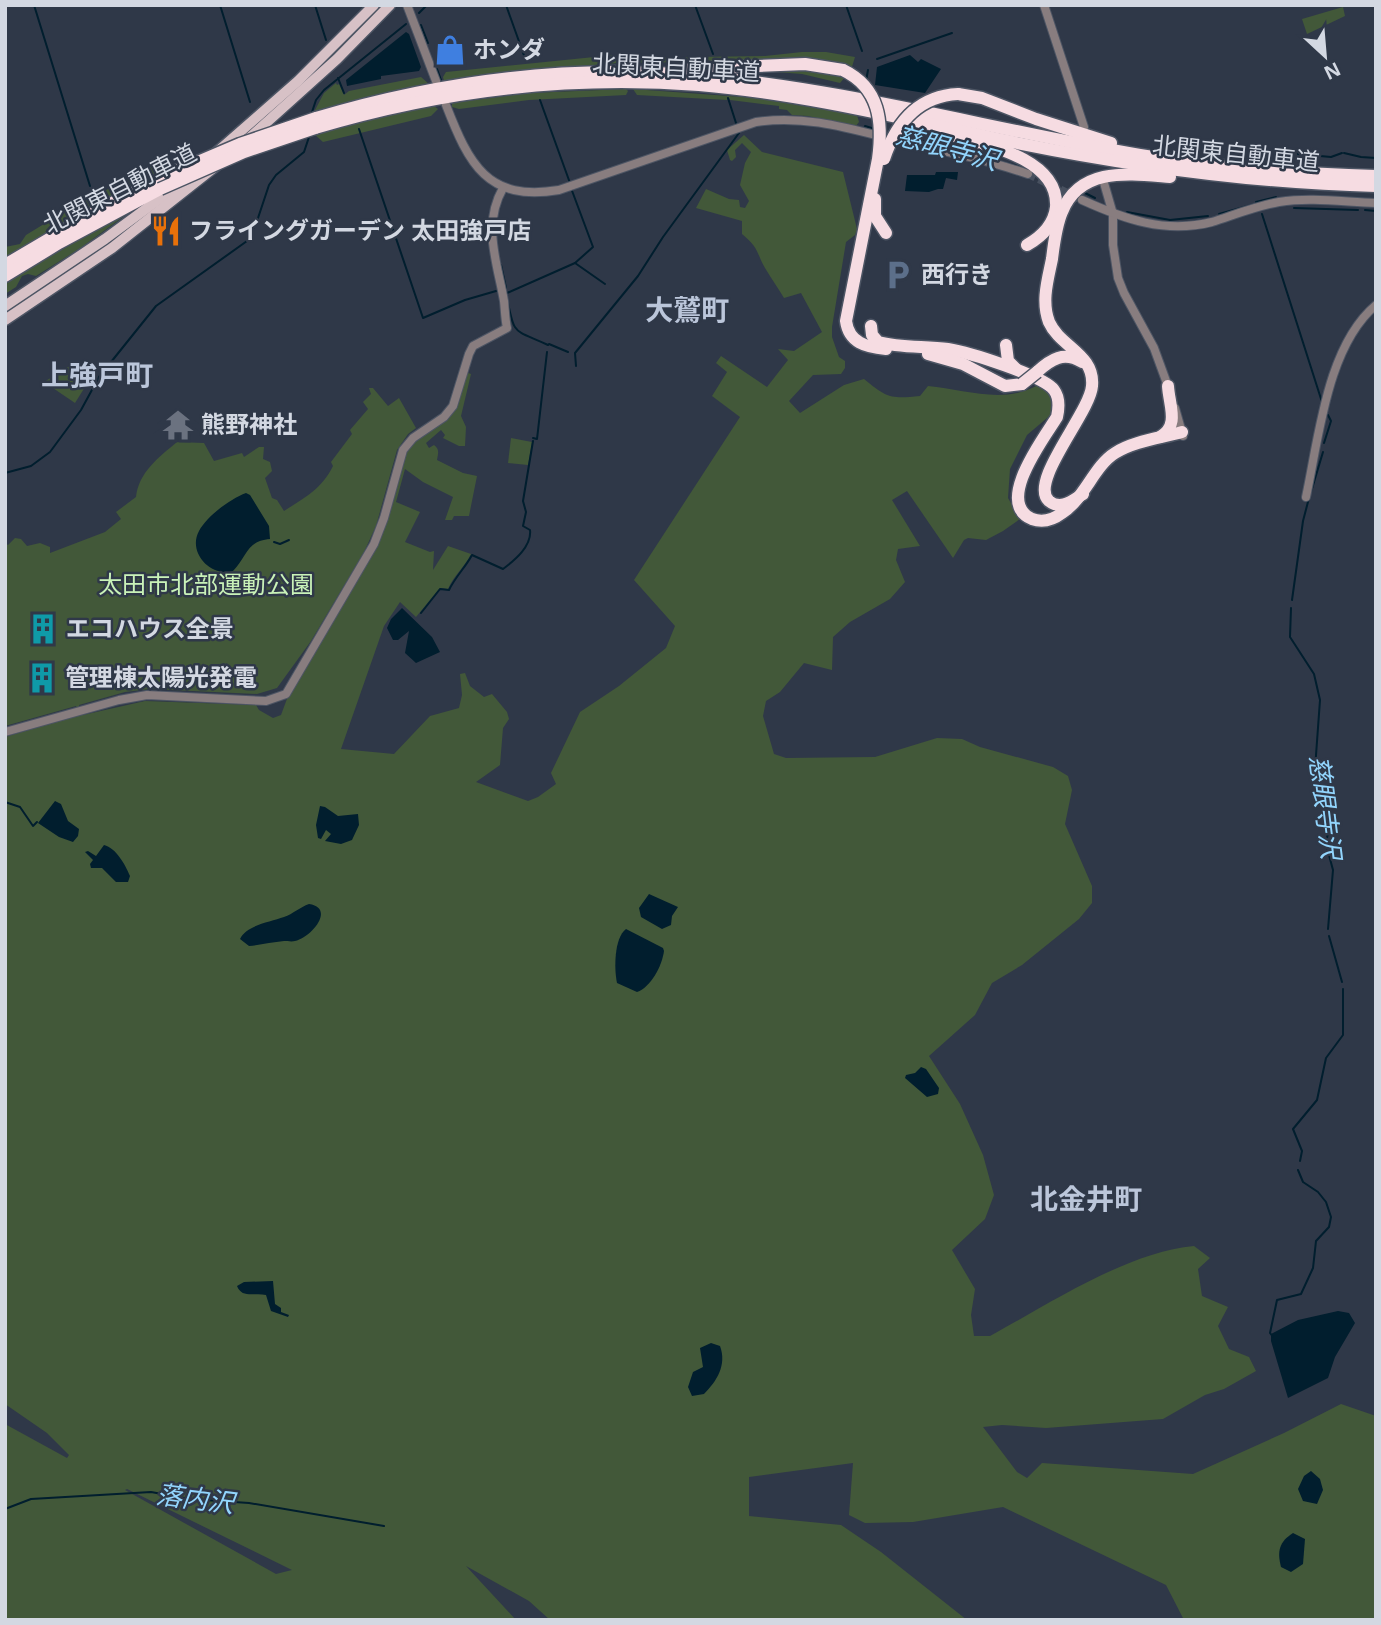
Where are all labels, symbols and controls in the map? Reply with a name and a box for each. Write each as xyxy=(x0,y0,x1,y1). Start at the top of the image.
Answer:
north arrow xyxy=(1290,21,1360,91)
place label: ホンダ xyxy=(473,32,545,65)
shop icon: ホンダ xyxy=(433,33,467,67)
street label: 北関東自動車道 xyxy=(591,46,761,87)
text: N xyxy=(1320,56,1345,86)
water label: 慈眼寺沢 xyxy=(892,116,1005,179)
street label: 北関東自動車道 xyxy=(1151,127,1321,178)
street label: 北関東自動車道 xyxy=(37,135,202,241)
place label: フライングガーデン 太田強戸店 xyxy=(189,213,531,246)
restaurant icon: フライングガーデン 太田強戸店 xyxy=(149,214,183,248)
place label: 西行き xyxy=(921,257,993,290)
parking icon: 西行き xyxy=(881,258,915,292)
district label: 大鷲町 xyxy=(645,290,729,328)
district label: 上強戸町 xyxy=(41,355,153,393)
place label: 熊野神社 xyxy=(201,407,297,440)
temple icon: 熊野神社 xyxy=(161,408,195,442)
park label: 太田市北部運動公園 xyxy=(98,567,314,600)
place label: エコハウス全景 xyxy=(66,611,234,644)
building icon: エコハウス全景 xyxy=(26,612,60,646)
place label: 管理棟太陽光発電 xyxy=(65,660,257,693)
building icon: 管理棟太陽光発電 xyxy=(25,661,59,695)
water label: 慈眼寺沢 xyxy=(1302,753,1351,864)
district label: 北金井町 xyxy=(1030,1179,1142,1217)
water label: 落内沢 xyxy=(154,1475,239,1521)

